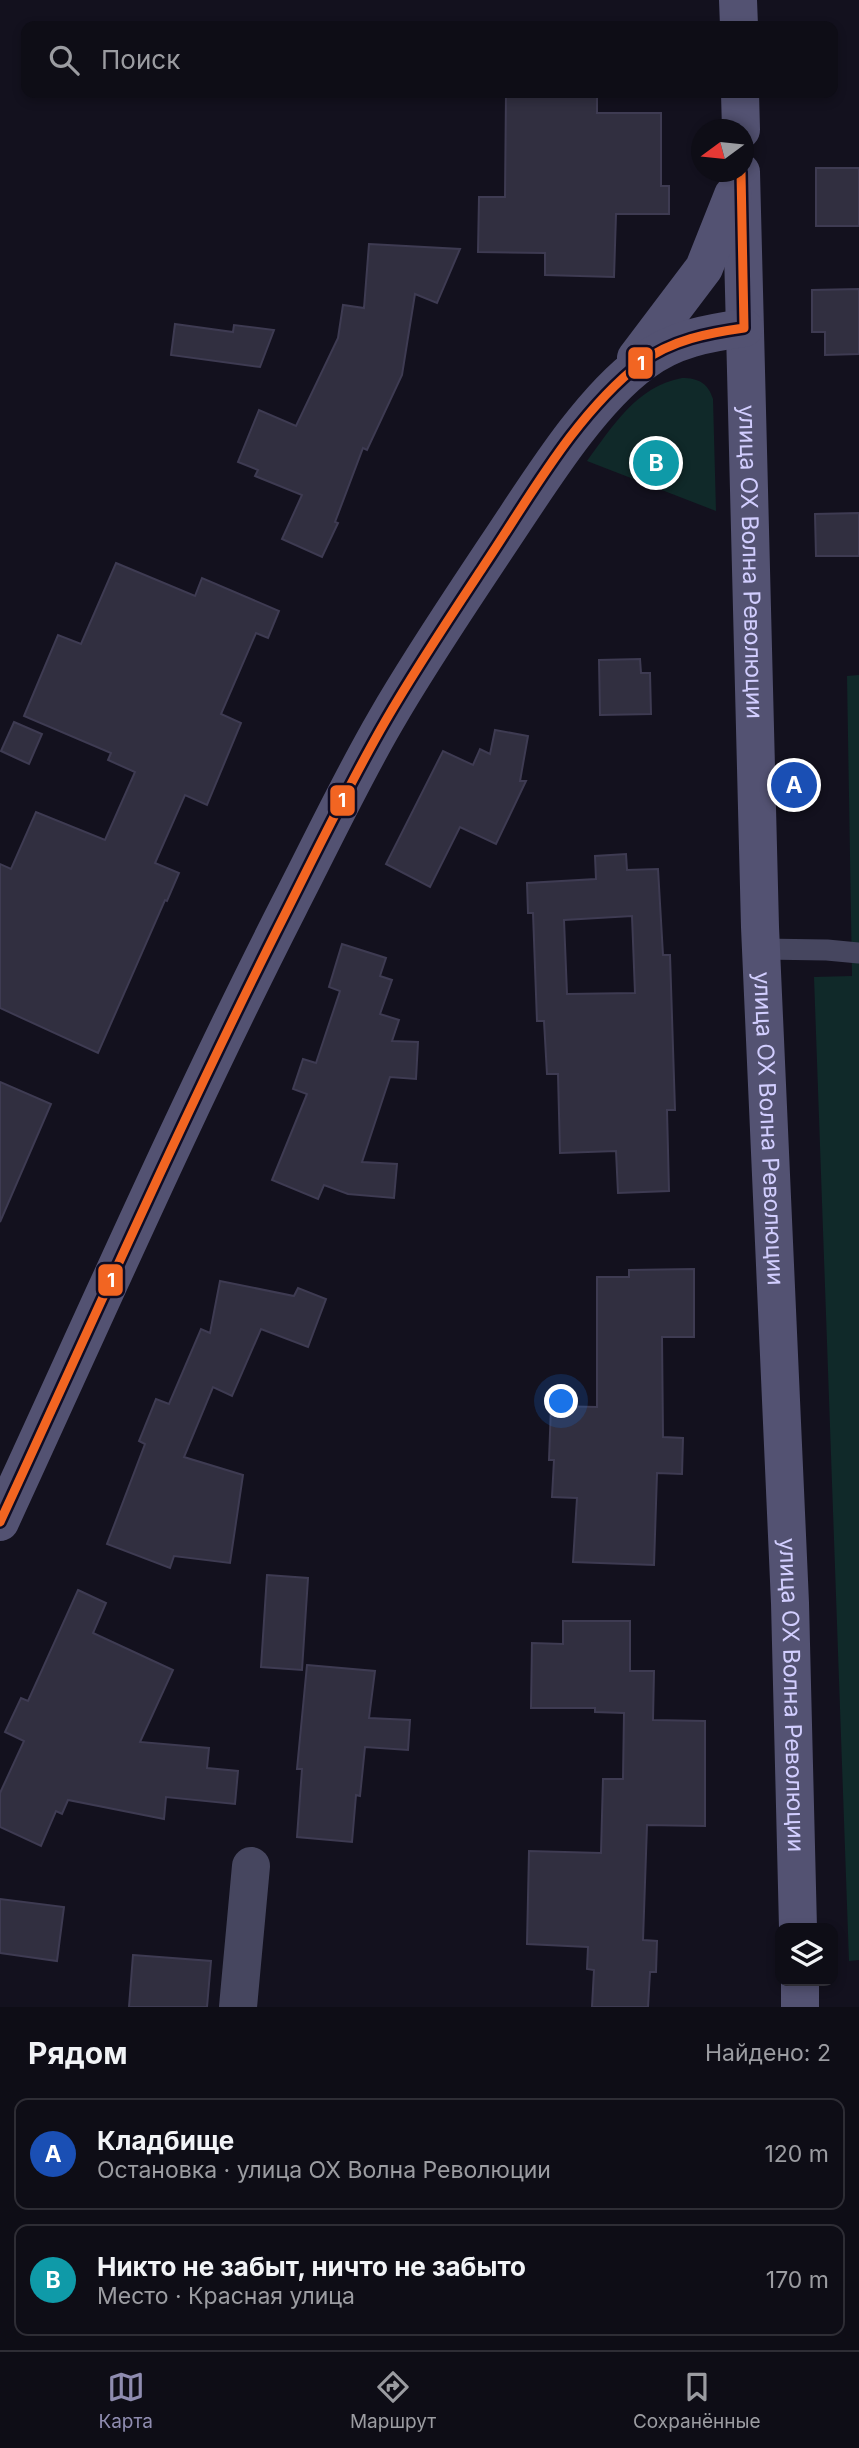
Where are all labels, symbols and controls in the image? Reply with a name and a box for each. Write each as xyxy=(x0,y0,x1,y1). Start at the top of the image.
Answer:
search box xyxy=(21,21,838,98)
icon: search xyxy=(45,41,83,79)
text: Поиск xyxy=(101,44,180,75)
north arrow xyxy=(691,119,754,182)
line badge: 1 xyxy=(627,346,654,380)
text: 1 xyxy=(637,352,645,375)
street label: улица ОХ Волна Революции xyxy=(733,404,769,719)
pin: B xyxy=(633,437,679,489)
pin: A xyxy=(771,759,817,811)
line badge: 1 xyxy=(329,784,356,817)
text: 1 xyxy=(338,789,346,812)
street label: улица ОХ Волна Революции xyxy=(748,971,790,1286)
line badge: 1 xyxy=(97,1263,124,1297)
text: 1 xyxy=(107,1269,115,1292)
your location xyxy=(544,1384,578,1418)
street label: улица ОХ Волна Революции xyxy=(773,1537,810,1853)
map controls xyxy=(775,1923,838,1986)
button: layers xyxy=(775,1923,838,1986)
text: Рядом xyxy=(28,2035,128,2071)
text: Найдено: 2 xyxy=(705,2039,831,2067)
text: Кладбище xyxy=(97,2125,234,2156)
text: A xyxy=(44,2140,62,2168)
text: 120 m xyxy=(764,2140,829,2168)
text: Остановка · улица ОХ Волна Революции xyxy=(97,2156,551,2184)
text: Никто не забыт, ничто не забыто xyxy=(97,2251,526,2282)
text: B xyxy=(45,2266,61,2294)
text: 170 m xyxy=(766,2266,829,2294)
text: Место · Красная улица xyxy=(97,2282,355,2310)
tab: Карта xyxy=(98,2368,153,2433)
tab: Маршрут xyxy=(350,2368,436,2433)
tab: Сохранённые xyxy=(633,2368,761,2433)

